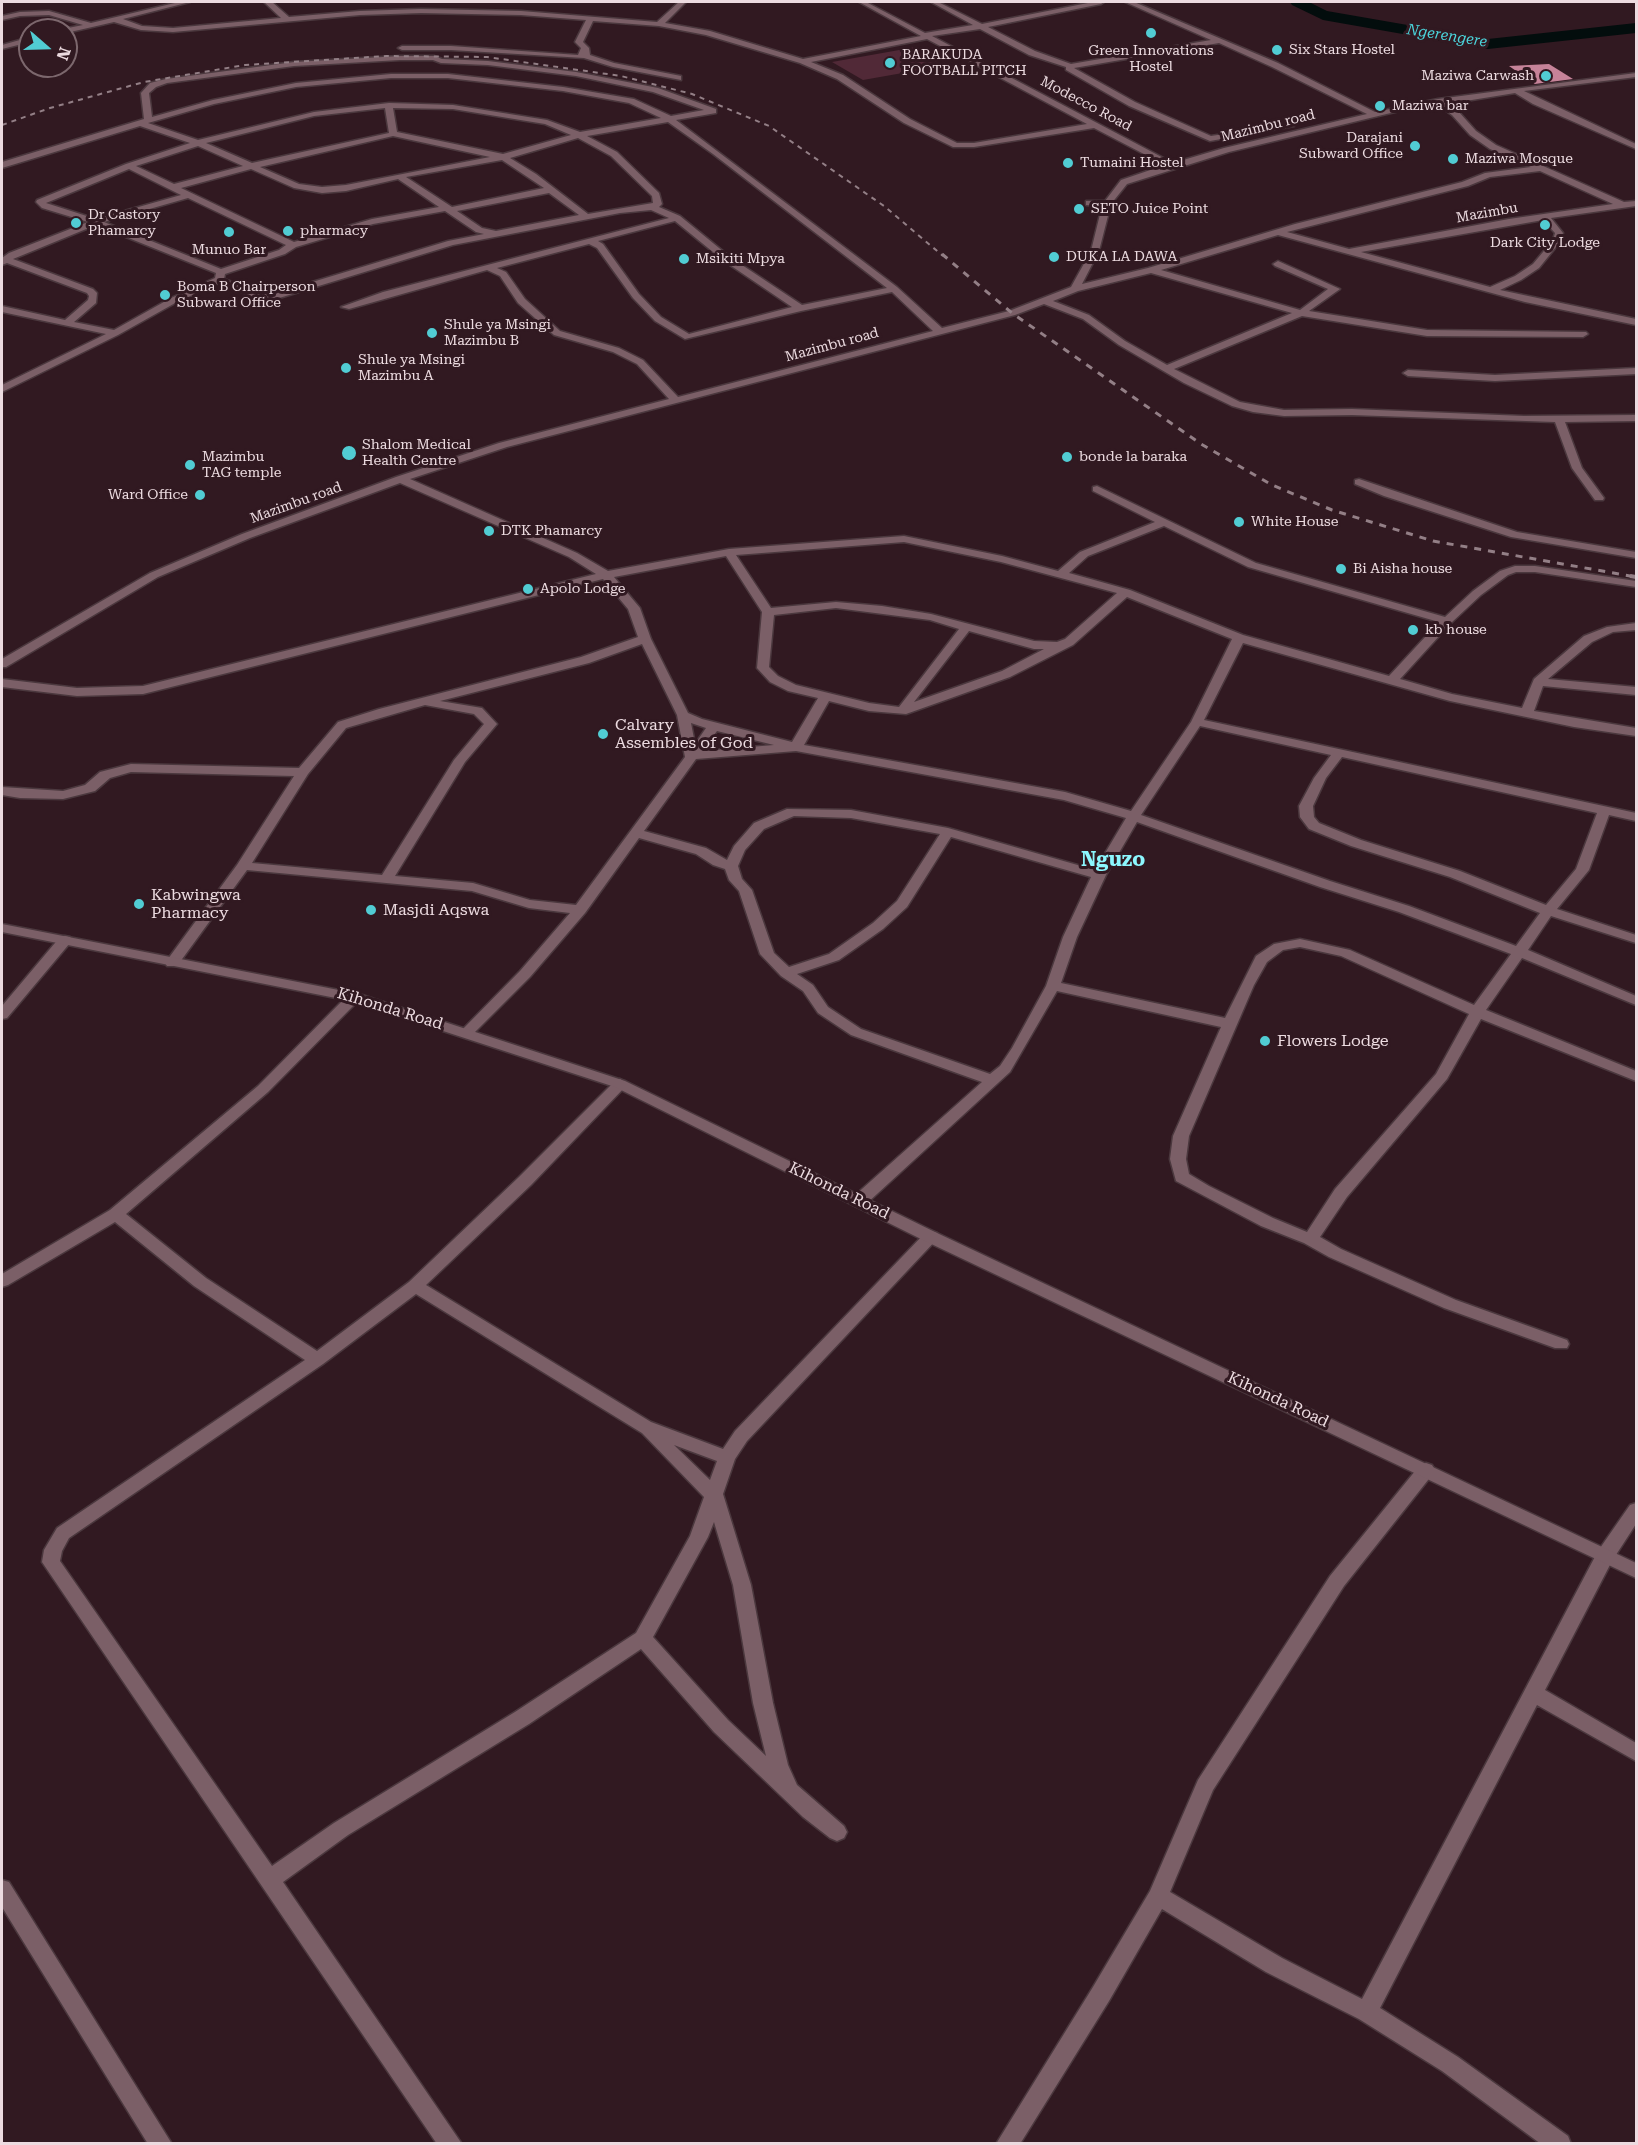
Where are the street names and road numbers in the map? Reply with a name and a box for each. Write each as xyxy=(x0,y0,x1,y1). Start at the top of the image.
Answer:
street label: Modecco Road xyxy=(1038,73,1134,135)
street label: Mazimbu road xyxy=(1219,106,1317,146)
street label: Mazimbu xyxy=(1455,199,1519,227)
street label: Mazimbu road xyxy=(783,324,881,366)
street label: Mazimbu road xyxy=(248,479,344,527)
street label: Kihonda Road xyxy=(335,984,445,1034)
street label: Kihonda Road xyxy=(786,1158,892,1224)
street label: Kihonda Road xyxy=(1224,1368,1332,1432)

